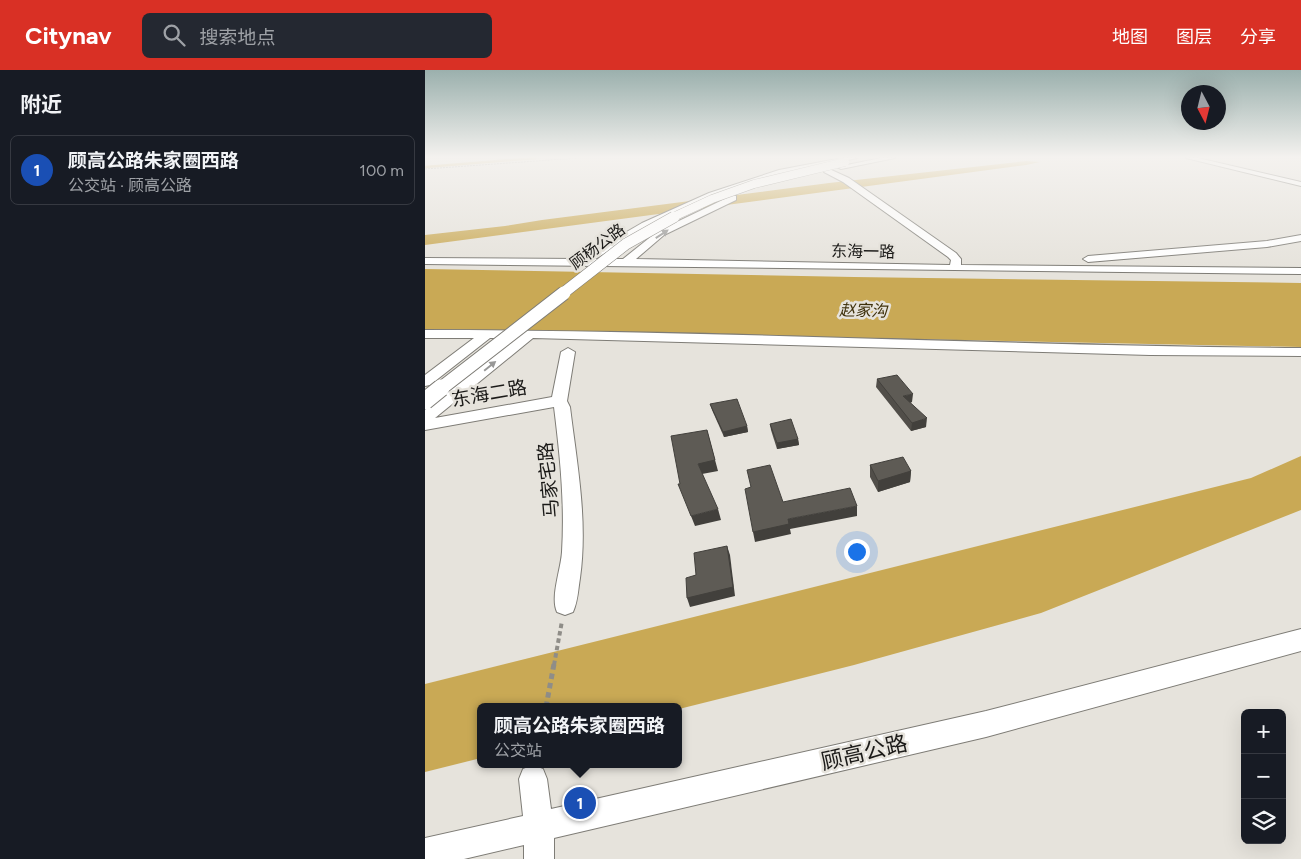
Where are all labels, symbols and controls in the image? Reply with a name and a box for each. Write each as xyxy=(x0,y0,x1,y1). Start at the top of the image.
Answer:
search box xyxy=(142,13,492,58)
text: Citynav xyxy=(25,21,112,50)
icon: search xyxy=(160,21,188,49)
text: 搜索地点 xyxy=(200,26,276,49)
text: 地图 xyxy=(1112,26,1148,48)
text: 图层 xyxy=(1176,26,1212,48)
text: 分享 xyxy=(1240,26,1276,48)
north arrow xyxy=(1181,85,1226,130)
text: 附近 xyxy=(20,92,62,117)
text: 顾高公路朱家圈西路 xyxy=(68,149,239,172)
text: 1 xyxy=(34,161,40,180)
text: 100 m xyxy=(359,161,404,180)
text: 公交站 · 顾高公路 xyxy=(68,176,192,195)
street label: 顾杨公路 xyxy=(566,220,629,273)
one-way arrow xyxy=(655,229,668,239)
street label: 东海一路 xyxy=(831,241,895,262)
water label: 赵家沟 xyxy=(839,301,889,320)
one-way arrow xyxy=(484,361,497,372)
street label: 东海二路 xyxy=(450,376,529,411)
street label: 马家宅路 xyxy=(534,441,563,519)
your location xyxy=(844,539,870,565)
popup xyxy=(477,703,682,768)
map controls xyxy=(1241,709,1286,844)
button: + xyxy=(1241,709,1286,754)
text: 顾高公路朱家圈西路 xyxy=(494,714,665,737)
street label: 顾高公路 xyxy=(818,729,910,776)
text: 公交站 xyxy=(494,741,542,760)
button: − xyxy=(1241,754,1286,799)
pin: 1 xyxy=(564,784,596,822)
button: layers xyxy=(1241,799,1286,844)

